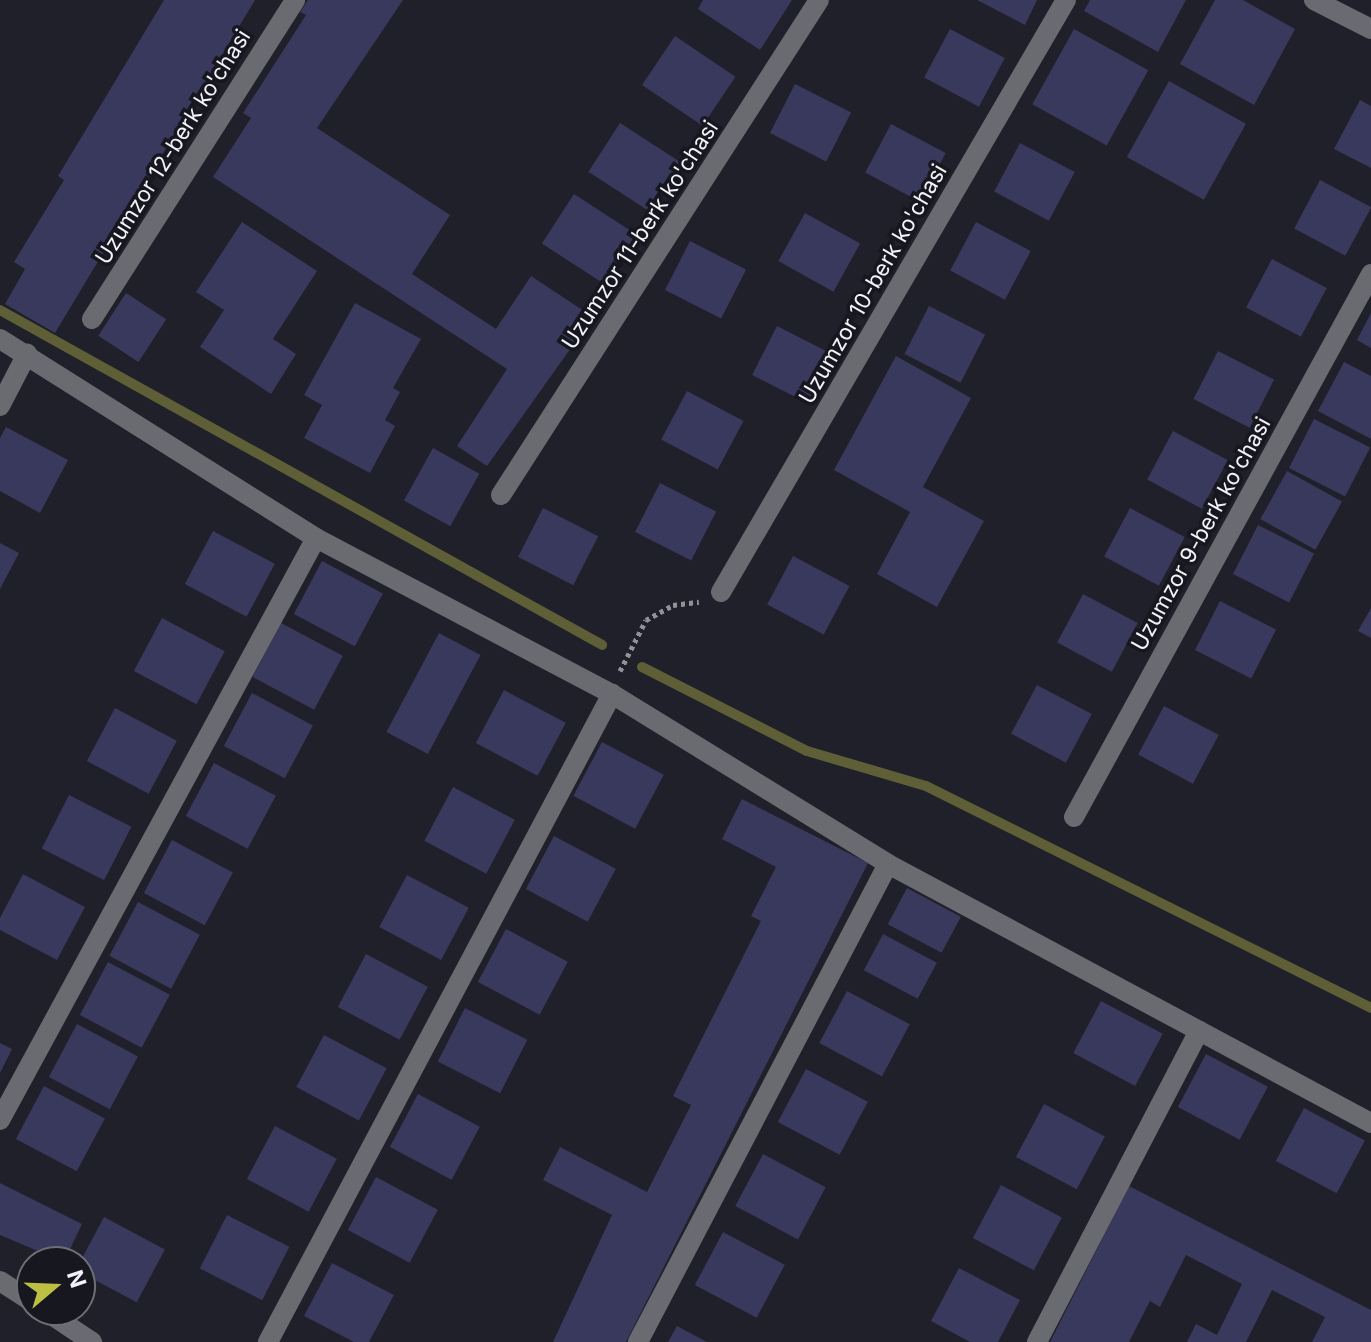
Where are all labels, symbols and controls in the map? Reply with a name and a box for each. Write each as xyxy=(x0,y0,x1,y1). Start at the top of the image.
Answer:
street label: Uzumzor 12-berk ko'chasi xyxy=(90,25,256,269)
street label: Uzumzor 11-berk ko'chasi xyxy=(556,116,724,354)
street label: Uzumzor 10-berk ko'chasi xyxy=(794,160,952,408)
street label: Uzumzor 9-berk ko'chasi xyxy=(1126,413,1276,655)
north arrow xyxy=(16,1246,96,1326)
text: N xyxy=(62,1267,92,1291)

